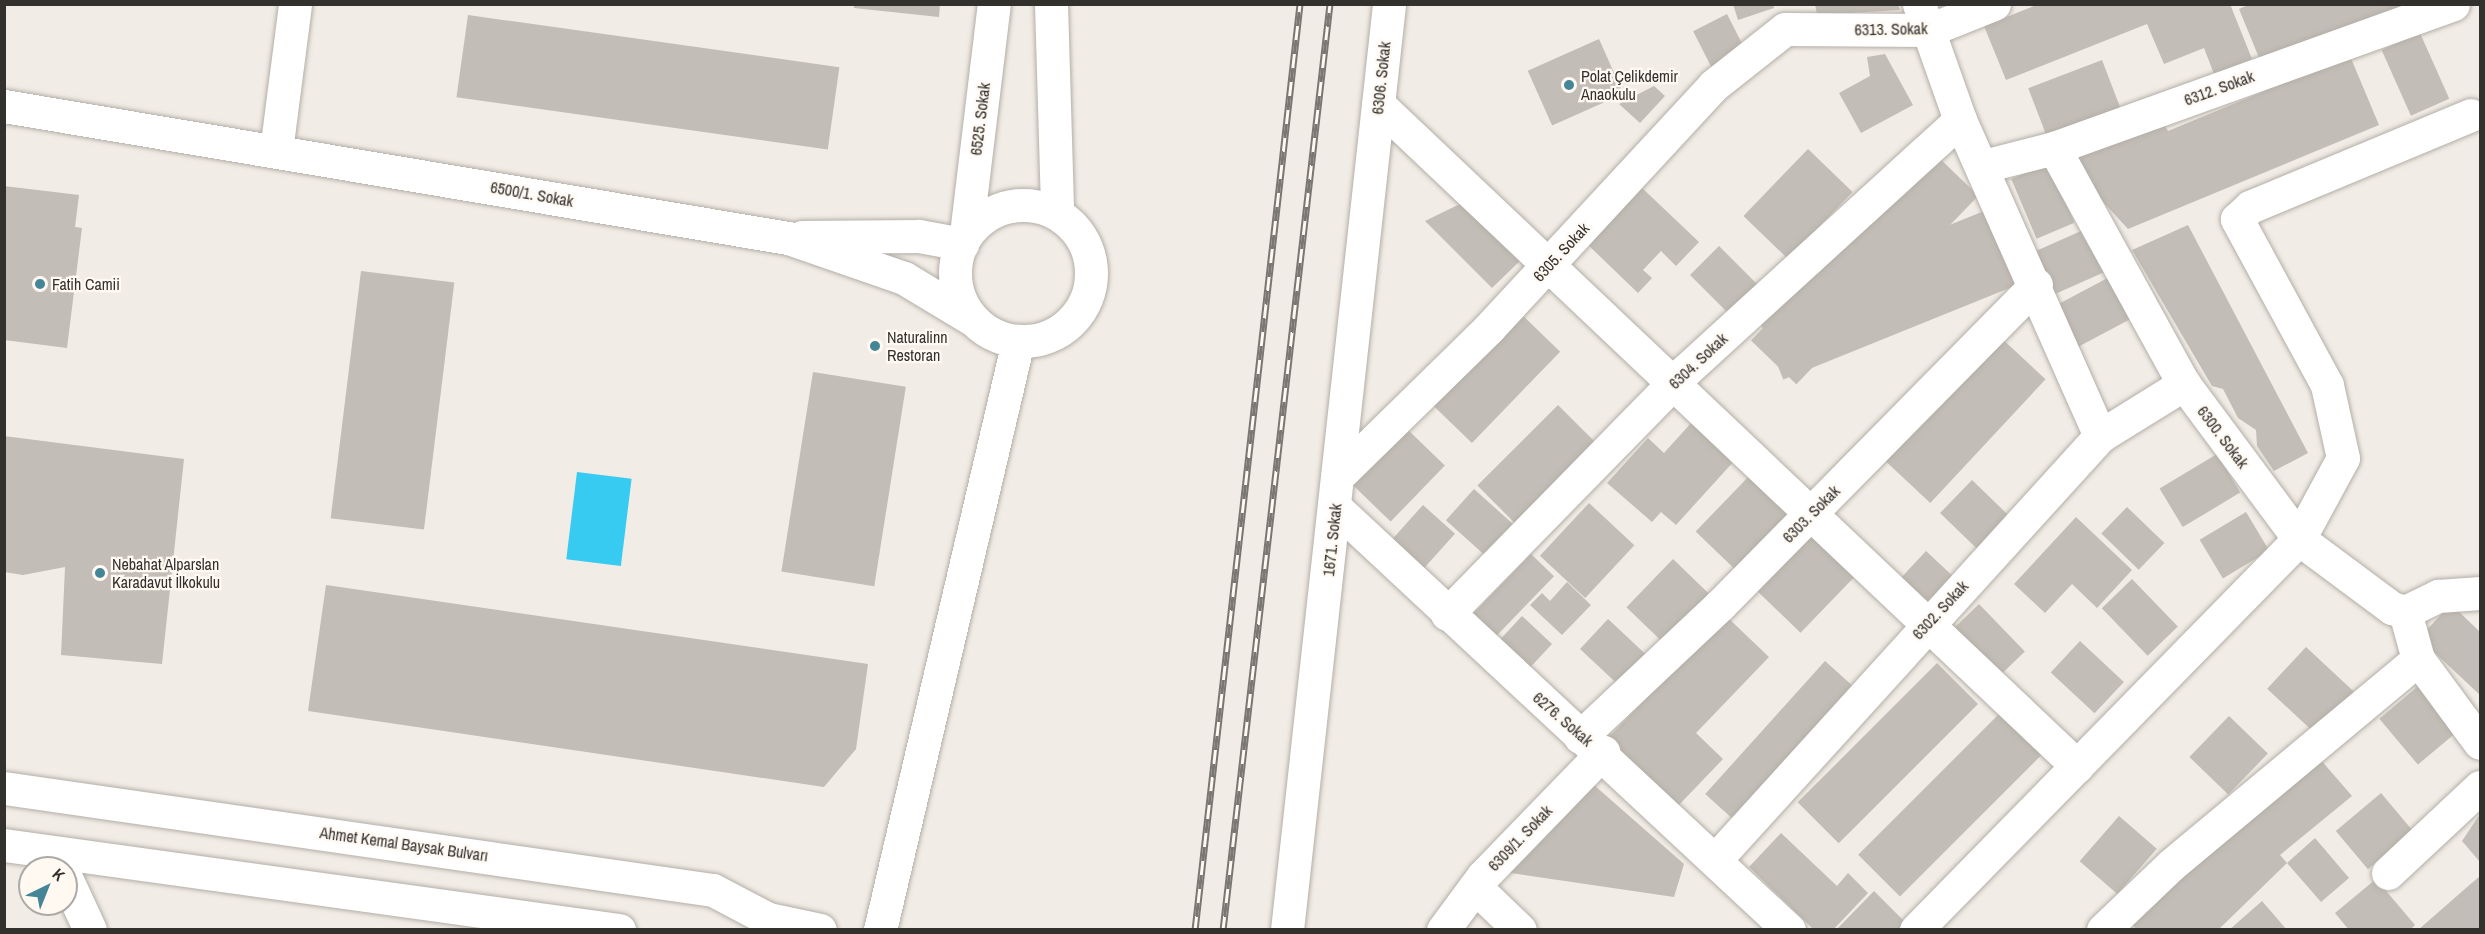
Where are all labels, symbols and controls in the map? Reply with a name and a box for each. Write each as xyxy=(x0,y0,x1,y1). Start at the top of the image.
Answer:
street label: 6313. Sokak xyxy=(1854,19,1928,39)
street label: 6306. Sokak xyxy=(1368,41,1394,115)
place label: Polat Çelikdemir Anaokulu xyxy=(1581,66,1678,104)
street label: 6312. Sokak xyxy=(2181,67,2257,109)
marker: Polat Çelikdemir Anaokulu xyxy=(1562,78,1576,92)
street label: 6525. Sokak xyxy=(966,82,994,156)
street label: 6500/1. Sokak xyxy=(489,177,575,211)
street label: 6305. Sokak xyxy=(1529,219,1593,285)
place label: Fatih Camii xyxy=(52,274,120,294)
marker: Fatih Camii xyxy=(33,277,47,291)
place label: Naturalinn Restoran xyxy=(887,327,948,365)
street label: 6304. Sokak xyxy=(1665,329,1731,393)
marker: Naturalinn Restoran xyxy=(868,339,882,353)
street label: 6300. Sokak xyxy=(2193,402,2253,472)
street label: 6303. Sokak xyxy=(1778,481,1844,547)
street label: 1671. Sokak xyxy=(1319,503,1345,577)
place label: Nebahat Alparslan Karadavut İlkokulu xyxy=(112,554,220,592)
marker: Nebahat Alparslan Karadavut İlkokulu xyxy=(93,566,107,580)
street label: 6302. Sokak xyxy=(1908,577,1972,643)
street label: 6276. Sokak xyxy=(1529,688,1597,750)
street label: 6309/1. Sokak xyxy=(1484,801,1556,875)
street label: Ahmet Kemal Baysak Bulvarı xyxy=(319,823,489,865)
north arrow xyxy=(18,856,78,916)
text: K xyxy=(48,863,70,886)

